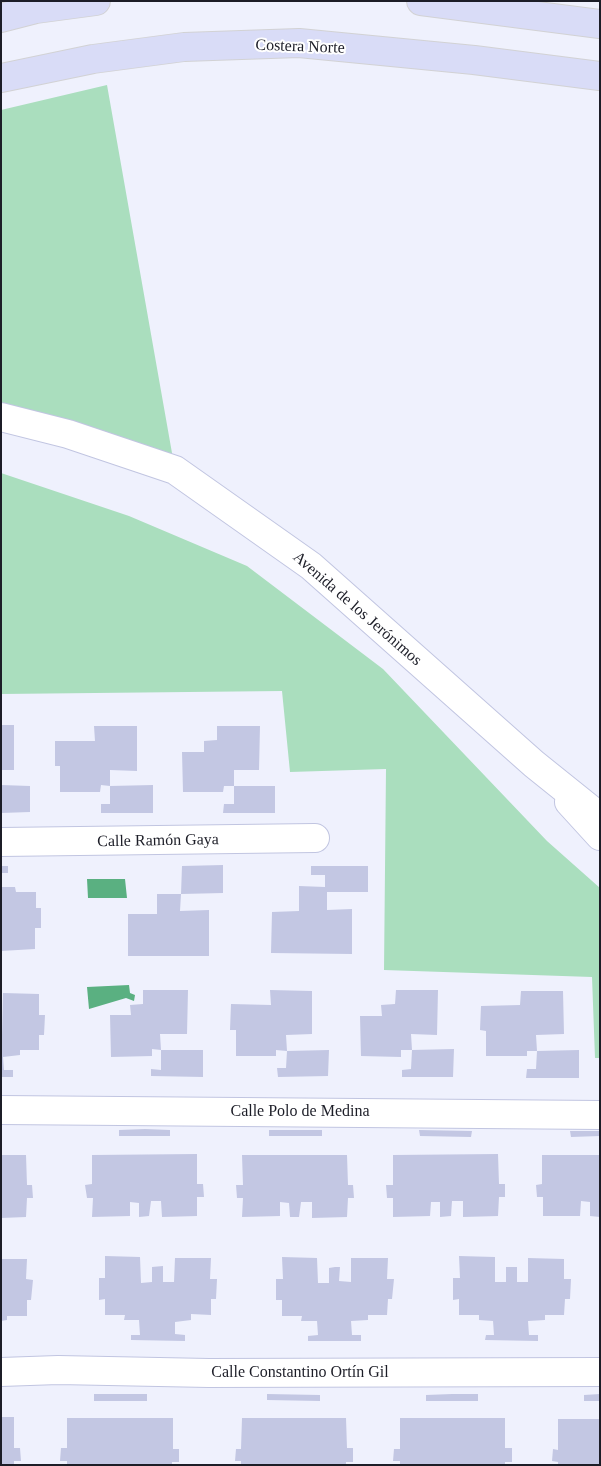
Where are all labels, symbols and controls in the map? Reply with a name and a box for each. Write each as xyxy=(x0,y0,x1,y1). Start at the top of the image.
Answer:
street label: Costera Norte xyxy=(255,36,345,58)
street label: Avenida de los Jerónimos xyxy=(289,548,425,670)
street label: Calle Ramón Gaya xyxy=(97,830,219,852)
street label: Calle Polo de Medina xyxy=(230,1102,370,1122)
street label: Calle Constantino Ortín Gil xyxy=(211,1363,389,1383)

